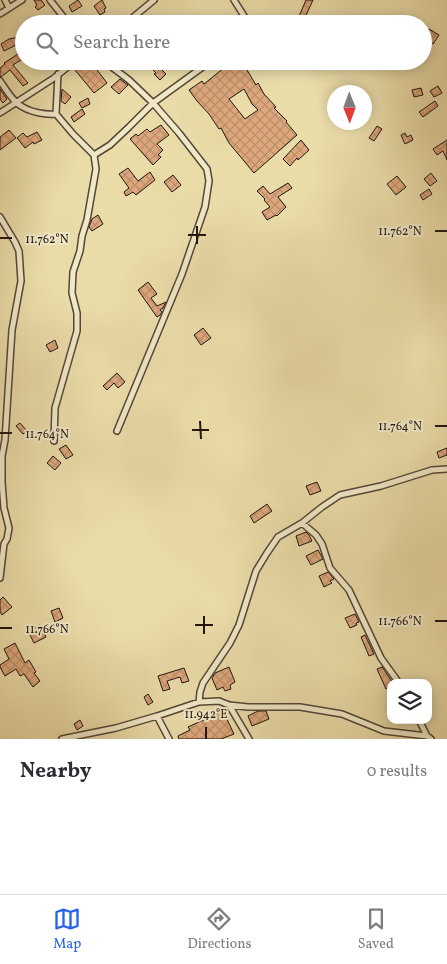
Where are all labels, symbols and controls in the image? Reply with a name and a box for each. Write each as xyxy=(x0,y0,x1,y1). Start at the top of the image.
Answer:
search box xyxy=(15,15,432,70)
icon: search xyxy=(33,29,61,57)
text: Search here xyxy=(73,30,170,56)
north arrow xyxy=(327,85,372,130)
text: 11.762°N xyxy=(378,224,422,240)
text: 11.762°N xyxy=(25,232,69,248)
text: 11.764°N xyxy=(378,419,422,435)
text: 11.764°N xyxy=(25,427,69,443)
text: 11.766°N xyxy=(378,614,422,630)
text: 11.766°N xyxy=(25,622,69,638)
map controls xyxy=(387,679,432,724)
button: layers xyxy=(387,679,432,724)
text: 11.942°E xyxy=(184,707,228,723)
text: Nearby xyxy=(20,757,91,786)
text: 0 results xyxy=(367,761,427,783)
tab: Map xyxy=(53,905,81,954)
tab: Directions xyxy=(187,905,252,954)
tab: Saved xyxy=(358,905,394,954)

